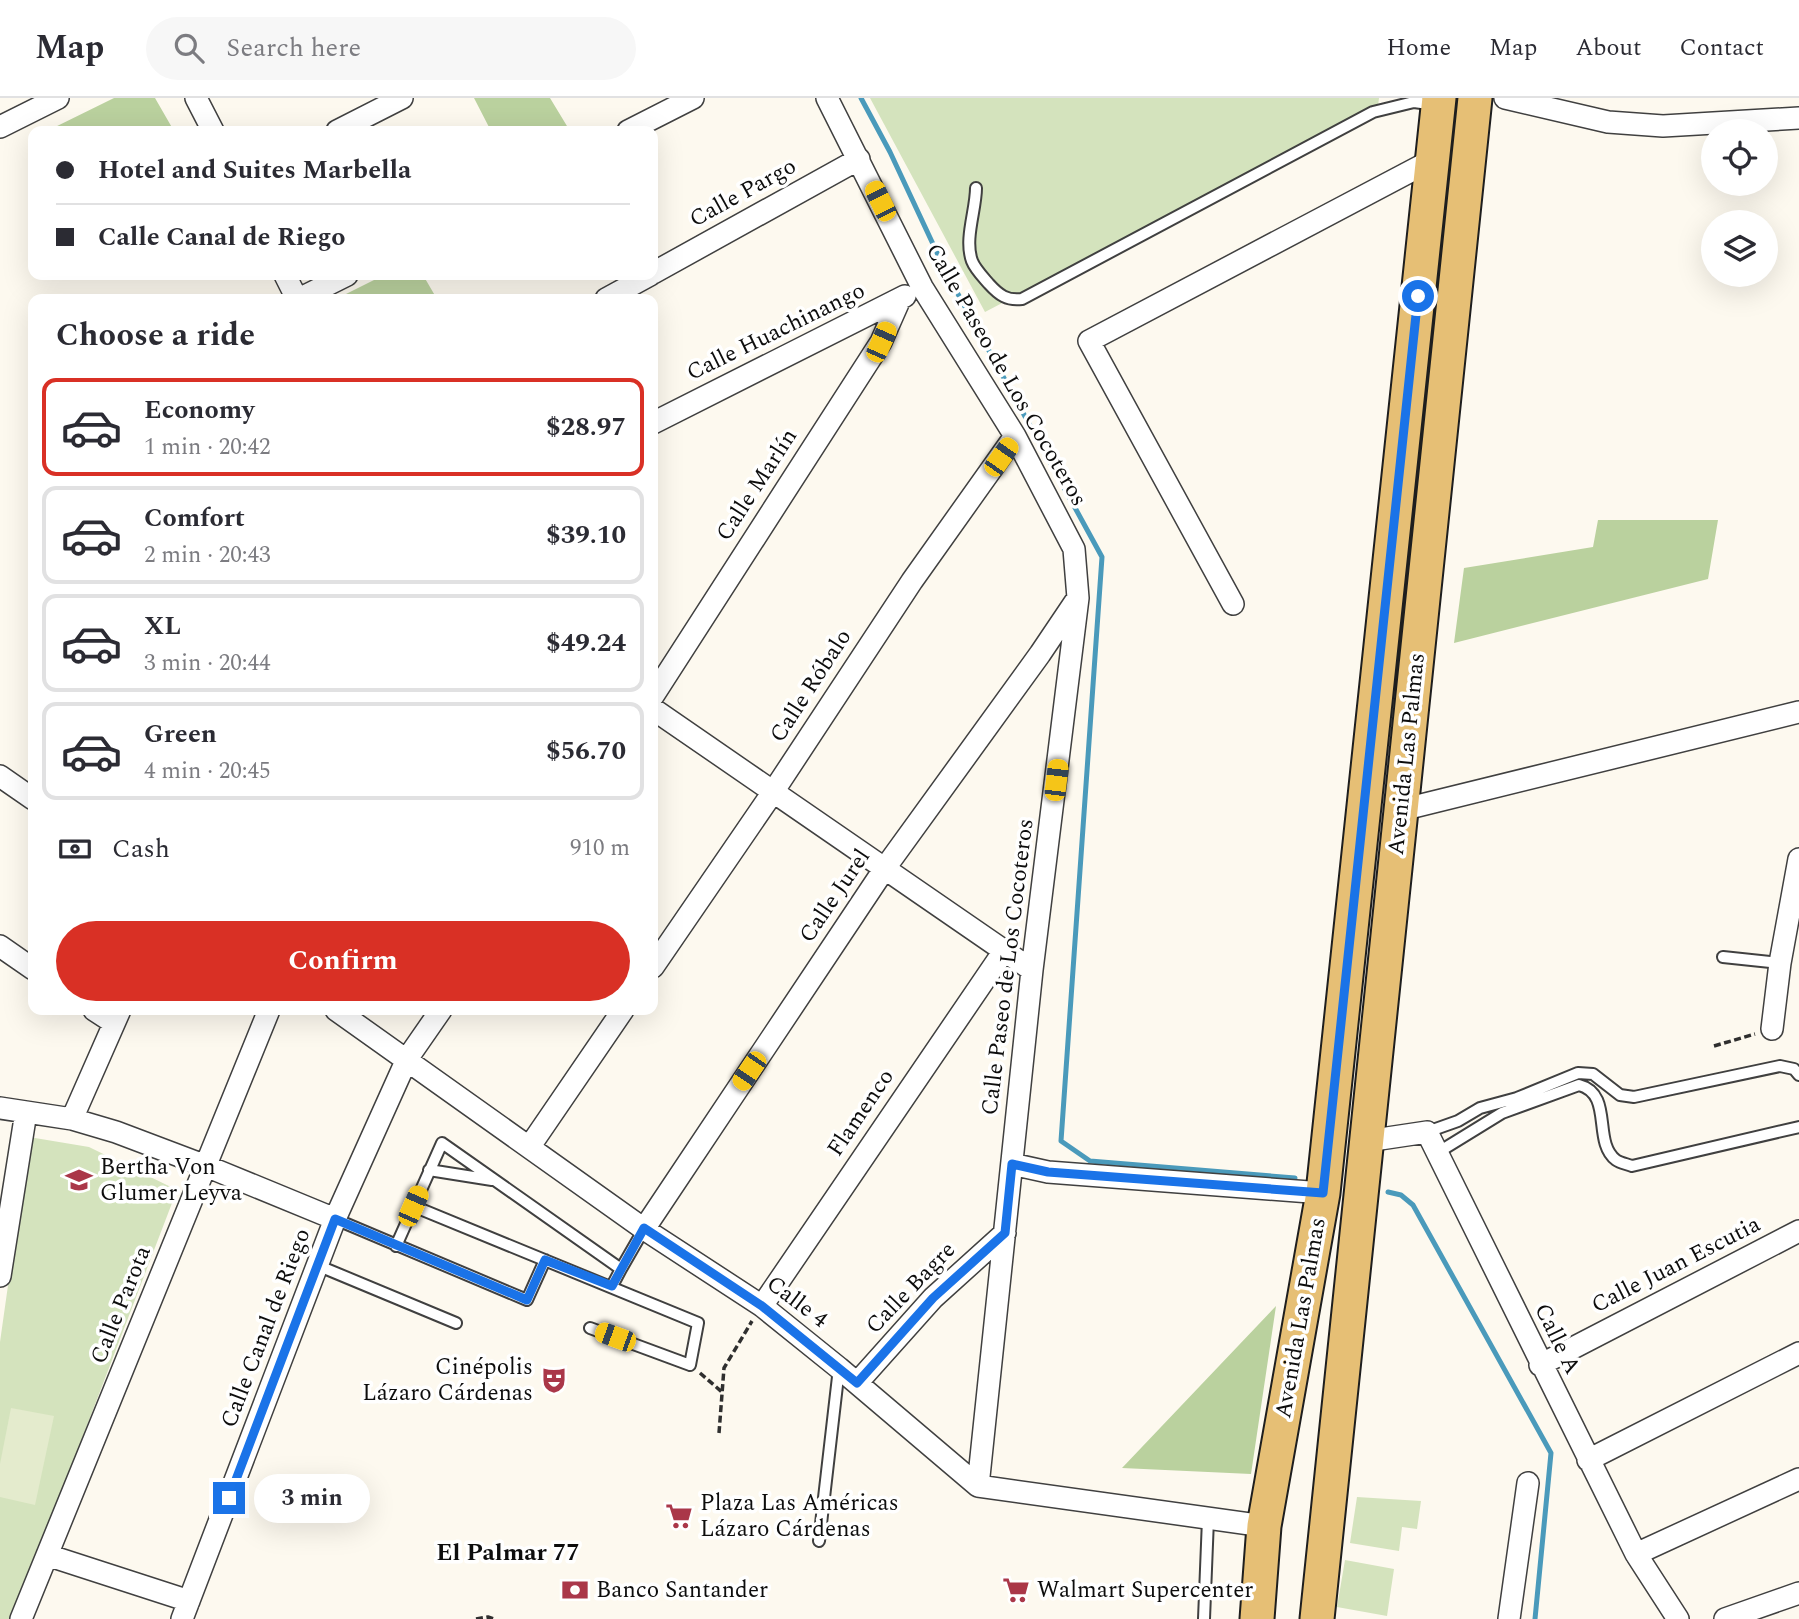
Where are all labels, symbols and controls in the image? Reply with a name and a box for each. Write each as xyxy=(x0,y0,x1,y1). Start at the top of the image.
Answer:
search box xyxy=(146,17,636,80)
text: Map xyxy=(35,23,104,73)
text: Search here xyxy=(226,28,361,68)
icon: search xyxy=(170,29,208,67)
text: Home xyxy=(1386,30,1451,66)
text: Map xyxy=(1489,30,1537,66)
text: About xyxy=(1575,30,1641,66)
text: Contact xyxy=(1679,30,1764,66)
map controls xyxy=(1701,119,1778,287)
button: locate xyxy=(1701,119,1778,196)
street label: Calle Pargo xyxy=(683,149,803,237)
text: Hotel and Suites Marbella xyxy=(98,150,411,190)
car xyxy=(862,178,899,224)
button: layers xyxy=(1701,210,1778,287)
text: Calle Canal de Riego xyxy=(98,217,346,257)
street label: Calle Paseo de Los Cocoteros xyxy=(916,237,1096,513)
street label: Calle Huachinango xyxy=(681,274,871,390)
route start xyxy=(1402,280,1434,312)
text: Choose a ride xyxy=(56,311,255,360)
car xyxy=(863,319,900,365)
text: Economy xyxy=(144,390,254,430)
icon: car xyxy=(60,396,123,459)
text: $28.97 xyxy=(546,407,626,447)
street label: Calle Marlín xyxy=(707,422,807,548)
text: 1 min · 20:42 xyxy=(144,430,271,465)
car xyxy=(981,434,1022,480)
text: Comfort xyxy=(144,498,245,538)
icon: car xyxy=(60,504,123,567)
text: $39.10 xyxy=(546,515,626,555)
text: 2 min · 20:43 xyxy=(144,538,271,573)
text: XL xyxy=(144,606,181,646)
icon: car xyxy=(60,612,123,675)
street label: Calle Róbalo xyxy=(761,622,861,750)
text: $49.24 xyxy=(546,623,626,663)
text: 3 min · 20:44 xyxy=(144,646,271,681)
street label: Avenida Las Palmas xyxy=(1379,651,1435,857)
text: Green xyxy=(144,714,217,754)
icon: car xyxy=(60,720,123,783)
text: $56.70 xyxy=(546,731,626,771)
text: 4 min · 20:45 xyxy=(144,754,271,789)
car xyxy=(1044,758,1069,802)
street label: Calle Paseo de Los Cocoteros xyxy=(972,817,1044,1117)
text: Cash xyxy=(112,829,170,869)
icon: cash xyxy=(56,830,94,868)
text: 910 m xyxy=(570,831,630,866)
street label: Calle Jurel xyxy=(791,842,879,950)
button: Confirm xyxy=(56,921,630,1001)
car xyxy=(729,1048,770,1094)
street label: Flamenco xyxy=(819,1062,903,1164)
place label: Bertha Von Glumer Leyva xyxy=(100,1150,242,1211)
school or university icon: Bertha Von Glumer Leyva xyxy=(64,1165,94,1195)
car xyxy=(395,1183,432,1229)
street label: Calle Juan Escutia xyxy=(1585,1207,1767,1323)
street label: Avenida Las Palmas xyxy=(1266,1215,1336,1421)
street label: Calle Canal de Riego xyxy=(212,1223,320,1433)
street label: Calle Bagre xyxy=(858,1234,964,1342)
street label: Calle Parota xyxy=(81,1241,161,1369)
street label: Calle 4 xyxy=(759,1267,836,1337)
street label: Calle A xyxy=(1525,1297,1589,1381)
car xyxy=(592,1320,639,1354)
place label: Cinépolis Lázaro Cárdenas xyxy=(362,1350,533,1411)
theatre icon: Cinépolis Lázaro Cárdenas xyxy=(539,1365,569,1395)
callout: 3 min xyxy=(254,1474,369,1522)
text: 3 min xyxy=(281,1481,343,1516)
route end xyxy=(213,1482,245,1514)
place label: Plaza Las Américas Lázaro Cárdenas xyxy=(700,1486,899,1547)
supermarket icon: Plaza Las Américas Lázaro Cárdenas xyxy=(664,1501,694,1531)
district label: El Palmar 77 xyxy=(436,1535,580,1571)
place label: Banco Santander xyxy=(596,1573,768,1608)
place label: Walmart Supercenter xyxy=(1037,1573,1253,1608)
bank icon: Banco Santander xyxy=(560,1575,590,1605)
supermarket icon: Walmart Supercenter xyxy=(1001,1575,1031,1605)

